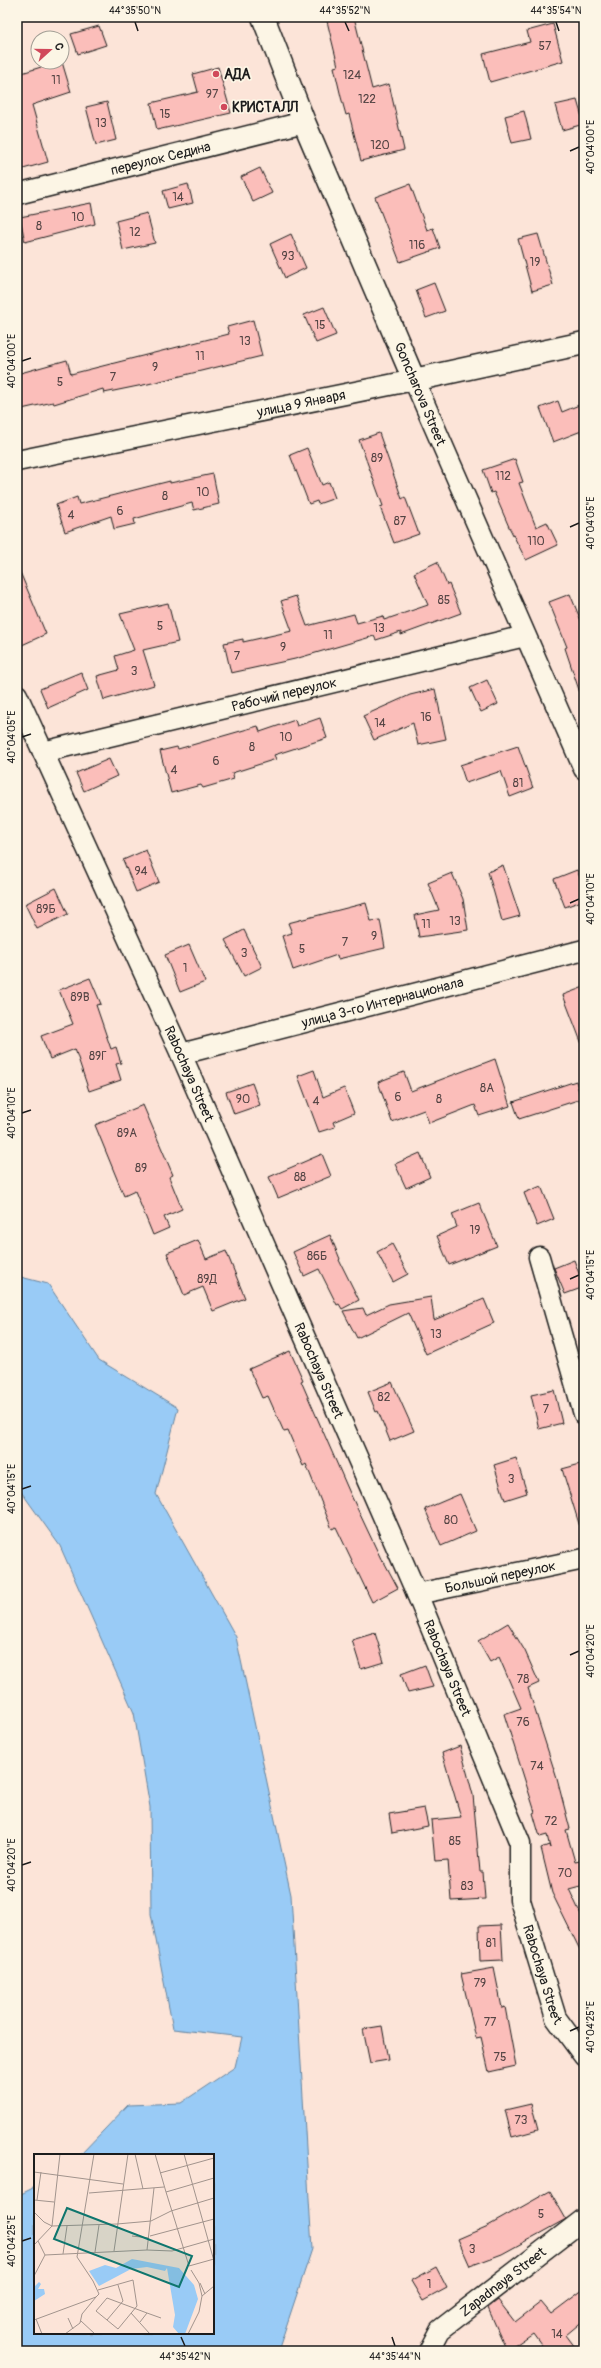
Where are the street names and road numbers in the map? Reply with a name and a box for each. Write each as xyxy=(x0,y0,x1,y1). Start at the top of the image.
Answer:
street label: переулок Седина xyxy=(109,137,212,179)
street label: Goncharova Street xyxy=(391,340,450,449)
street label: улица 9 Января xyxy=(254,386,347,421)
street label: Рабочий переулок xyxy=(230,673,338,715)
street label: улица 3-го Интернационала xyxy=(299,973,465,1031)
street label: Rabochaya Street xyxy=(161,1023,218,1124)
street label: Rabochaya Street xyxy=(291,1320,348,1421)
street label: Большой переулок xyxy=(443,1557,557,1596)
street label: Rabochaya Street xyxy=(420,1617,475,1719)
street label: Rabochaya Street xyxy=(519,1923,566,2028)
street label: Zapadnaya Street xyxy=(456,2243,549,2320)

